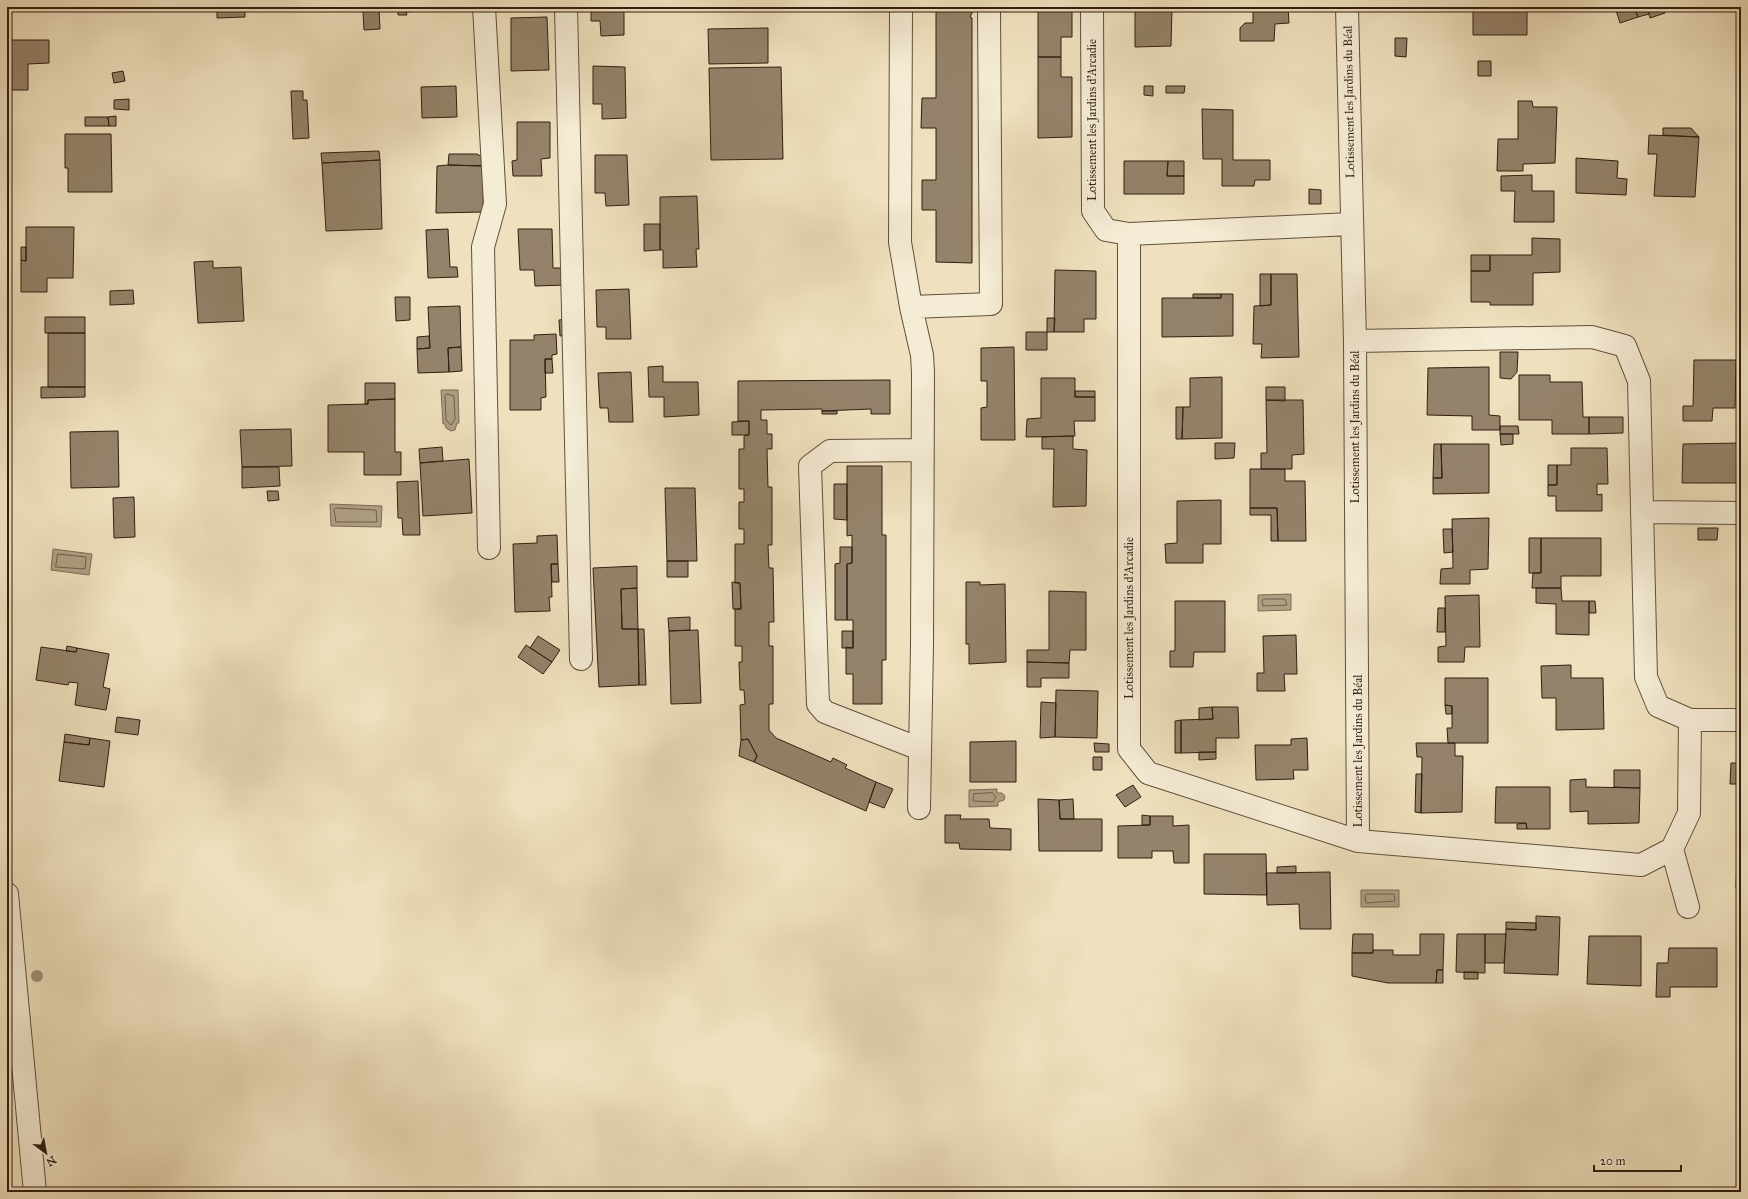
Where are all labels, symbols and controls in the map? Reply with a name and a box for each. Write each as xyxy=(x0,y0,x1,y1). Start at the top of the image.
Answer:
street label: Lotissement les Jardins du Béal xyxy=(1341,25,1358,179)
street label: Lotissement les Jardins d'Arcadie xyxy=(1085,39,1100,201)
street label: Lotissement les Jardins du Béal xyxy=(1348,350,1363,503)
street label: Lotissement les Jardins d'Arcadie xyxy=(1122,537,1137,699)
street label: Lotissement les Jardins du Béal xyxy=(1351,674,1366,827)
north arrow xyxy=(26,1133,66,1173)
scale bar xyxy=(1594,1147,1681,1173)
text: N xyxy=(43,1153,58,1169)
text: 20 m xyxy=(1600,1154,1626,1168)

